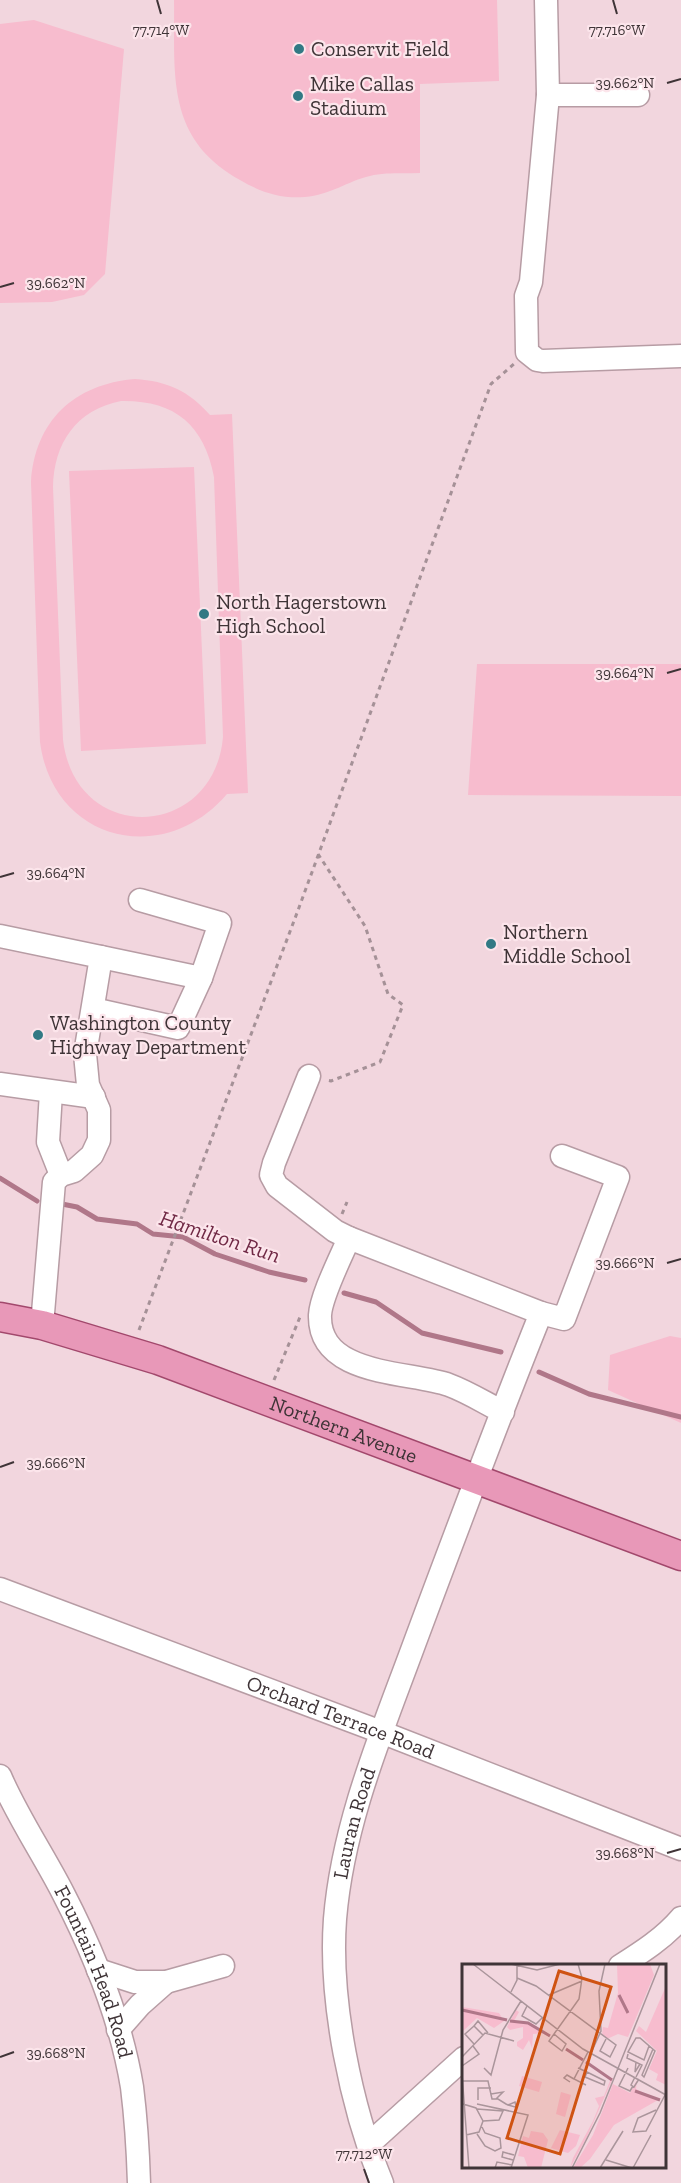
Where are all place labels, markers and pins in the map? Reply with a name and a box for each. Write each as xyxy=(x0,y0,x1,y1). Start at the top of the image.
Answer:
place label: Conservit Field xyxy=(311,36,449,61)
marker: Conservit Field xyxy=(292,42,306,56)
place label: Mike Callas Stadium xyxy=(310,71,414,120)
marker: Mike Callas Stadium xyxy=(291,89,305,103)
place label: North Hagerstown High School xyxy=(216,589,386,638)
marker: North Hagerstown High School xyxy=(197,607,211,621)
place label: Northern Middle School xyxy=(503,919,631,968)
marker: Northern Middle School xyxy=(484,937,498,951)
place label: Washington County Highway Department xyxy=(50,1010,246,1059)
marker: Washington County Highway Department xyxy=(31,1028,45,1042)

